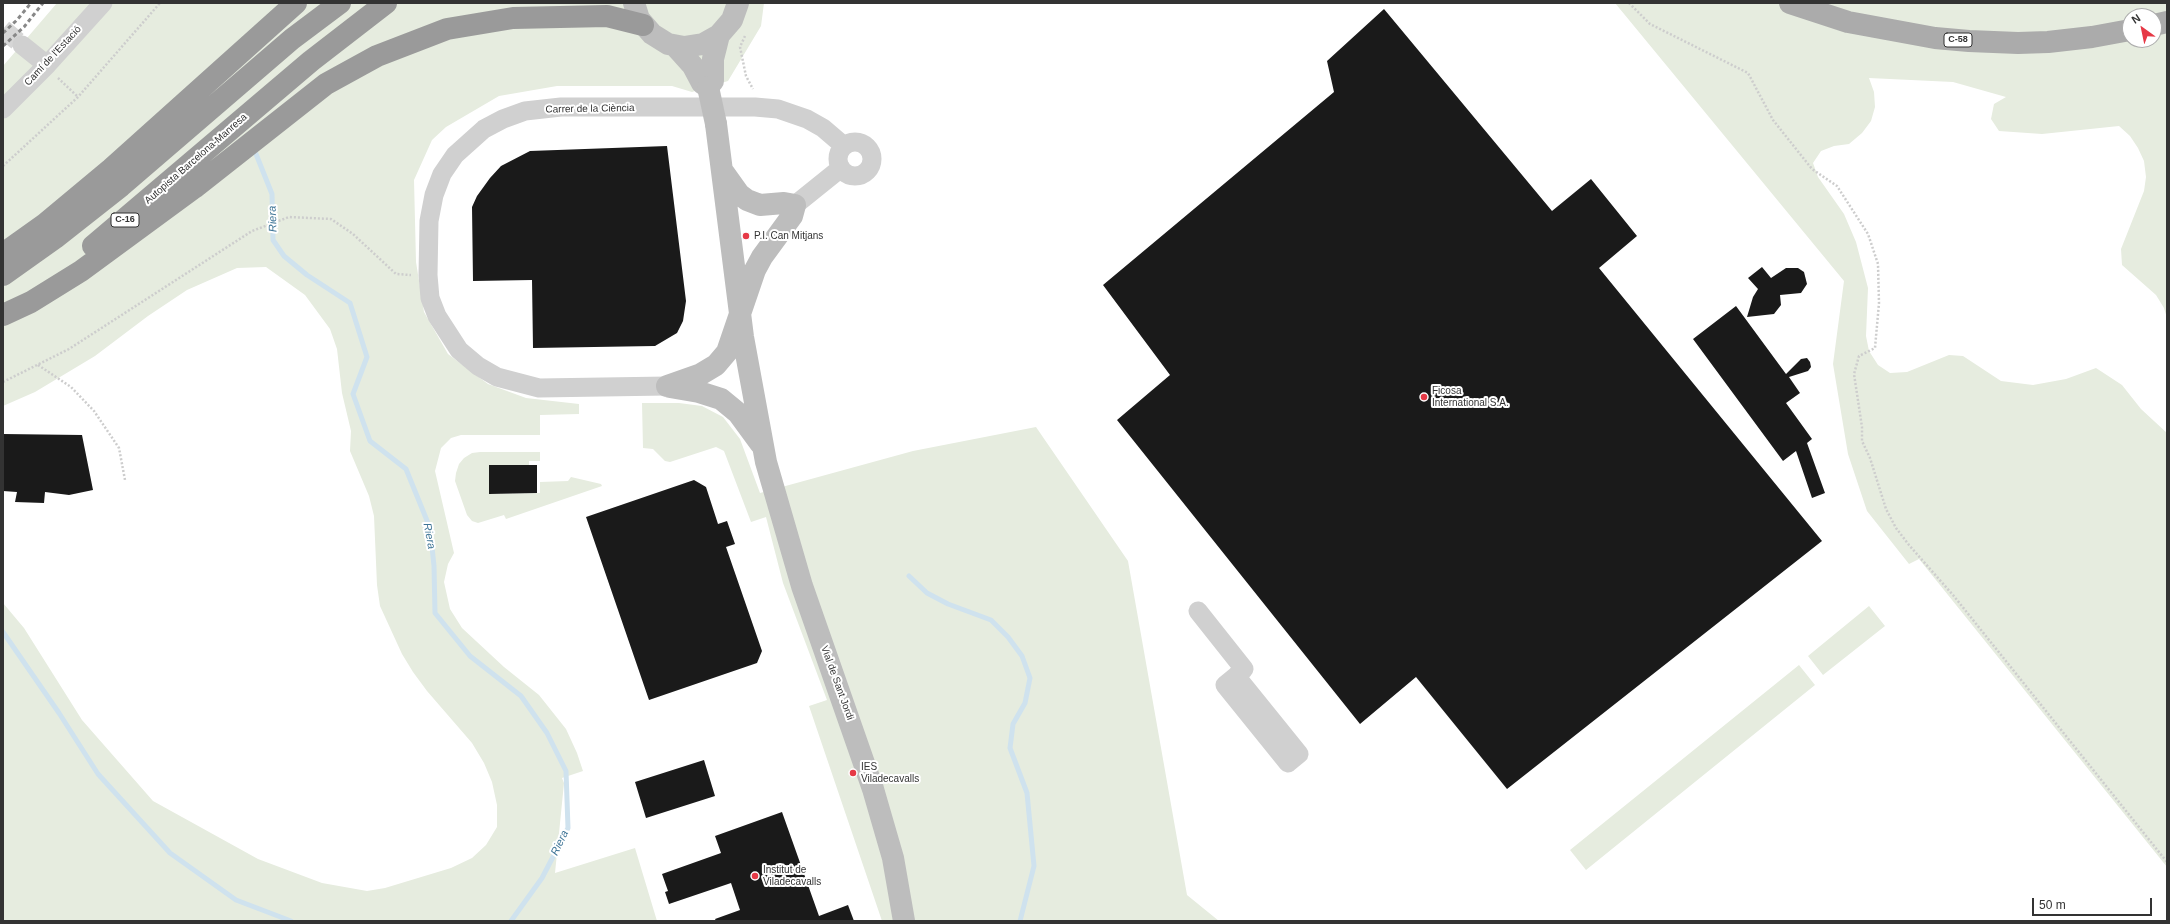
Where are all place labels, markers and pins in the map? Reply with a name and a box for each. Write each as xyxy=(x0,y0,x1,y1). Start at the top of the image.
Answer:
place label: P.I. Can Mitjans xyxy=(754,230,823,242)
marker: P.I. Can Mitjans xyxy=(741,231,751,241)
place label: Ficosa International S.A. xyxy=(1432,385,1509,408)
marker: Ficosa International S.A. xyxy=(1419,392,1429,402)
place label: IES Viladecavalls xyxy=(861,761,919,784)
marker: IES Viladecavalls xyxy=(848,768,858,778)
place label: Institut de Viladecavalls xyxy=(763,864,821,888)
marker: Institut de Viladecavalls xyxy=(750,871,760,881)

